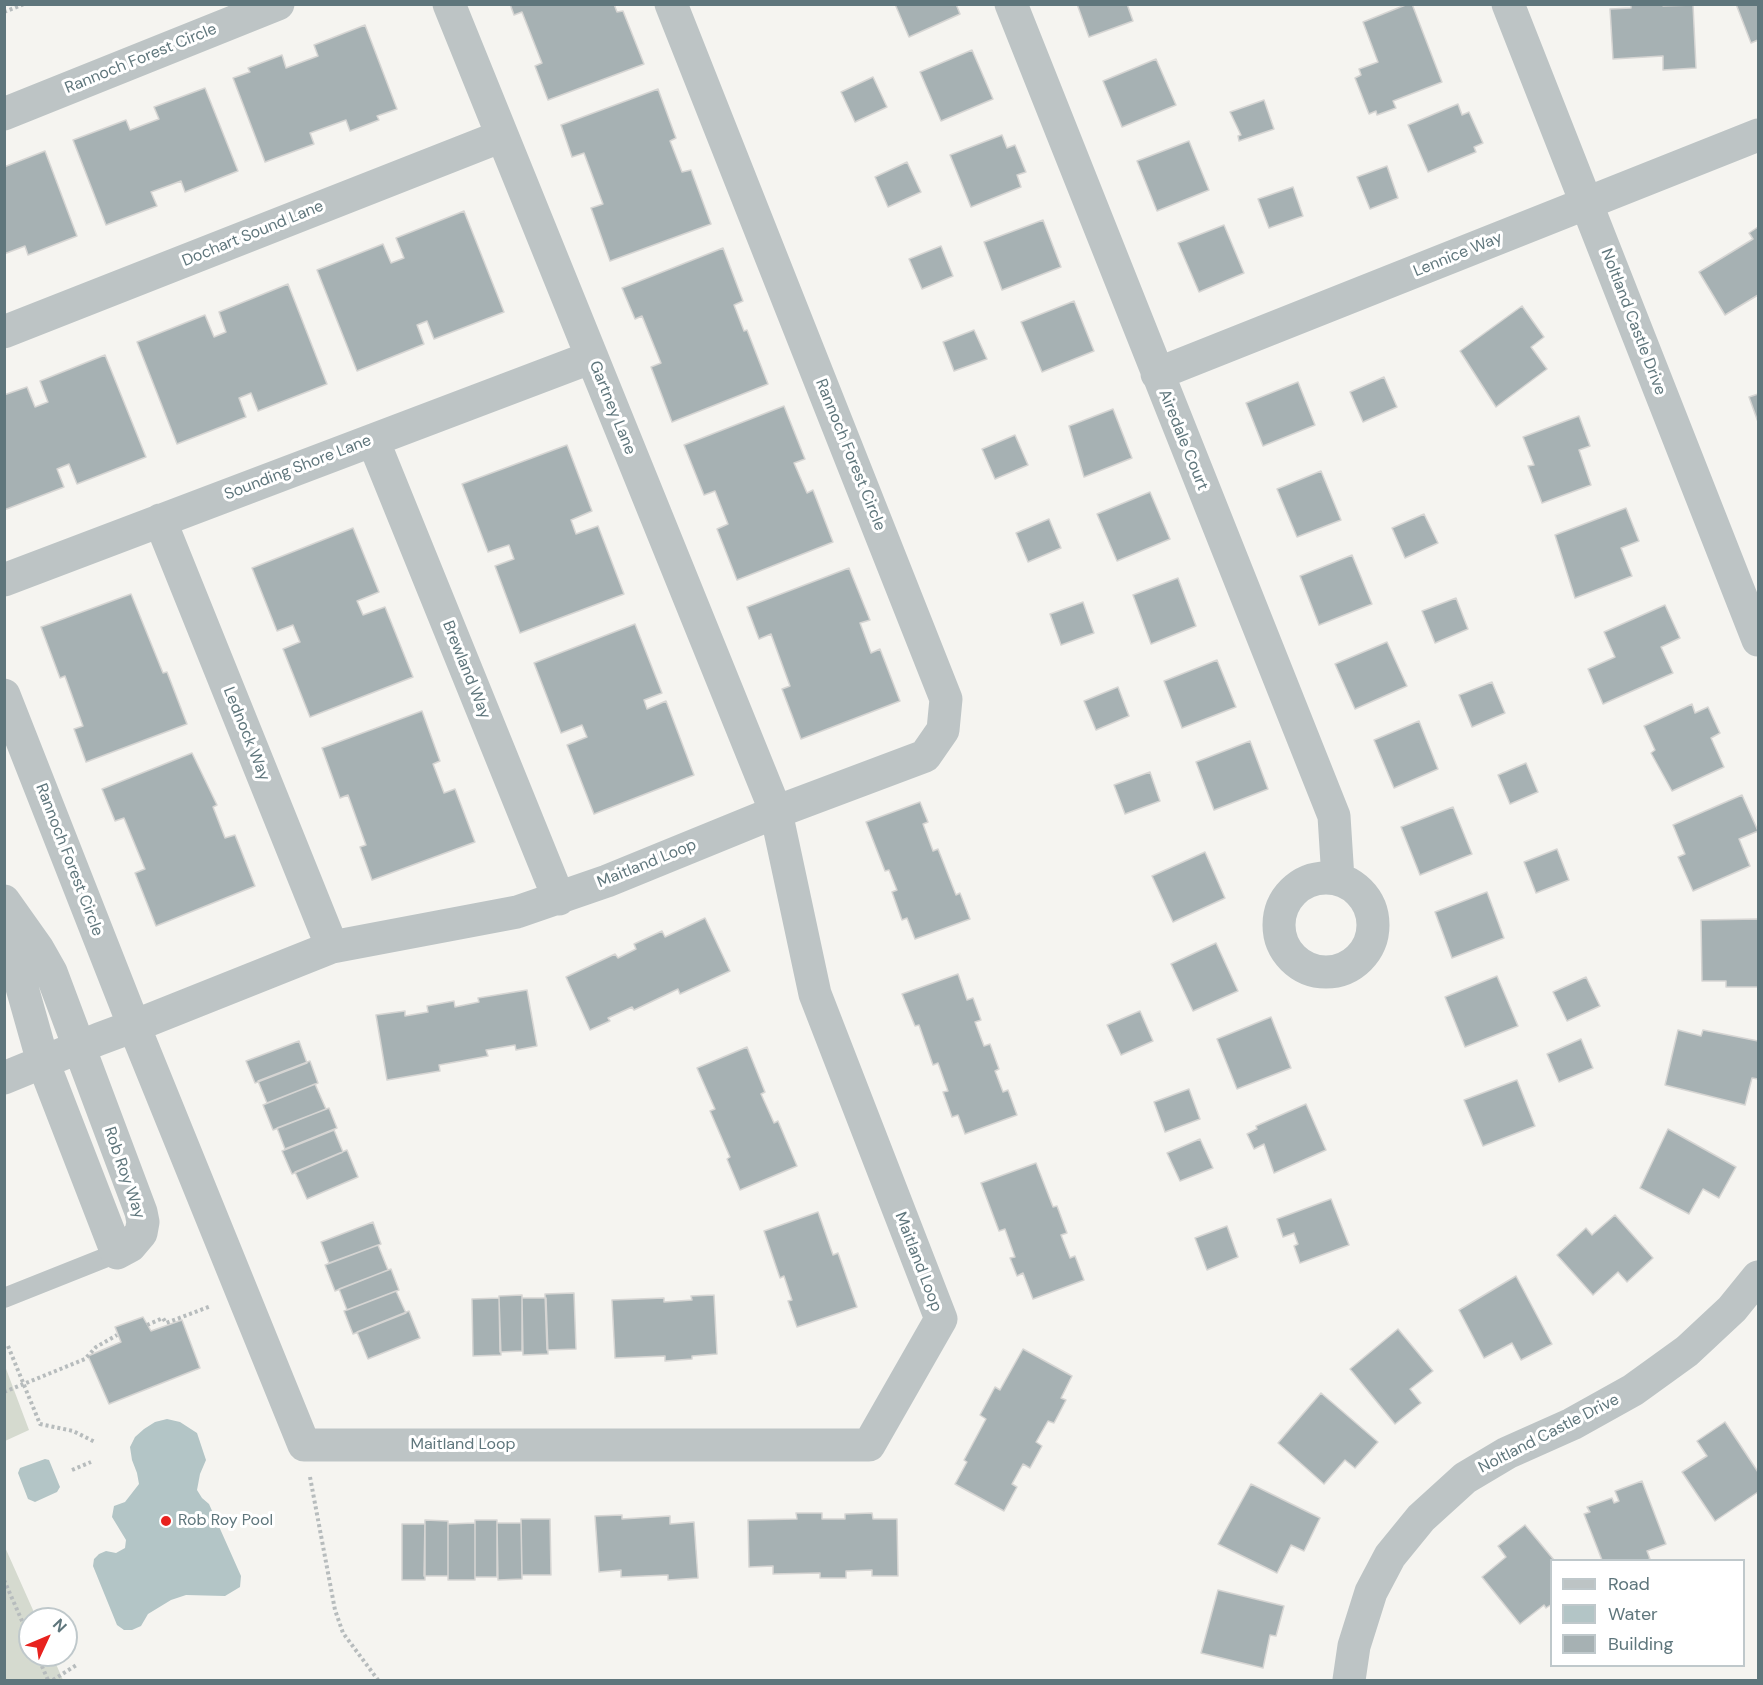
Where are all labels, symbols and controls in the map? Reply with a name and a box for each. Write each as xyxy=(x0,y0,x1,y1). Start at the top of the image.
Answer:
street label: Rannoch Forest Circle xyxy=(62,20,220,98)
street label: Dochart Sound Lane xyxy=(179,197,327,271)
street label: Lennice Way xyxy=(1411,229,1505,281)
street label: Noltland Castle Drive xyxy=(1596,246,1670,398)
street label: Gartney Lane xyxy=(584,358,640,458)
street label: Rannoch Forest Circle xyxy=(811,376,889,534)
street label: Airedale Court xyxy=(1154,387,1212,493)
street label: Sounding Shore Lane xyxy=(222,431,374,505)
street label: Brewland Way xyxy=(438,618,494,722)
street label: Lednock Way xyxy=(218,684,274,784)
street label: Rannoch Forest Circle xyxy=(31,781,107,939)
street label: Maitland Loop xyxy=(595,835,699,893)
street label: Rob Roy Way xyxy=(99,1125,149,1221)
street label: Maitland Loop xyxy=(890,1209,946,1315)
street label: Noltland Castle Drive xyxy=(1476,1390,1622,1478)
street label: Maitland Loop xyxy=(410,1435,516,1455)
place label: Rob Roy Pool xyxy=(178,1511,273,1531)
marker: Rob Roy Pool xyxy=(159,1514,173,1528)
legend xyxy=(1550,1559,1745,1667)
text: Road xyxy=(1608,1572,1650,1596)
text: Water xyxy=(1608,1602,1658,1626)
north arrow xyxy=(18,1607,78,1667)
text: N xyxy=(48,1614,71,1637)
text: Building xyxy=(1608,1632,1673,1656)

